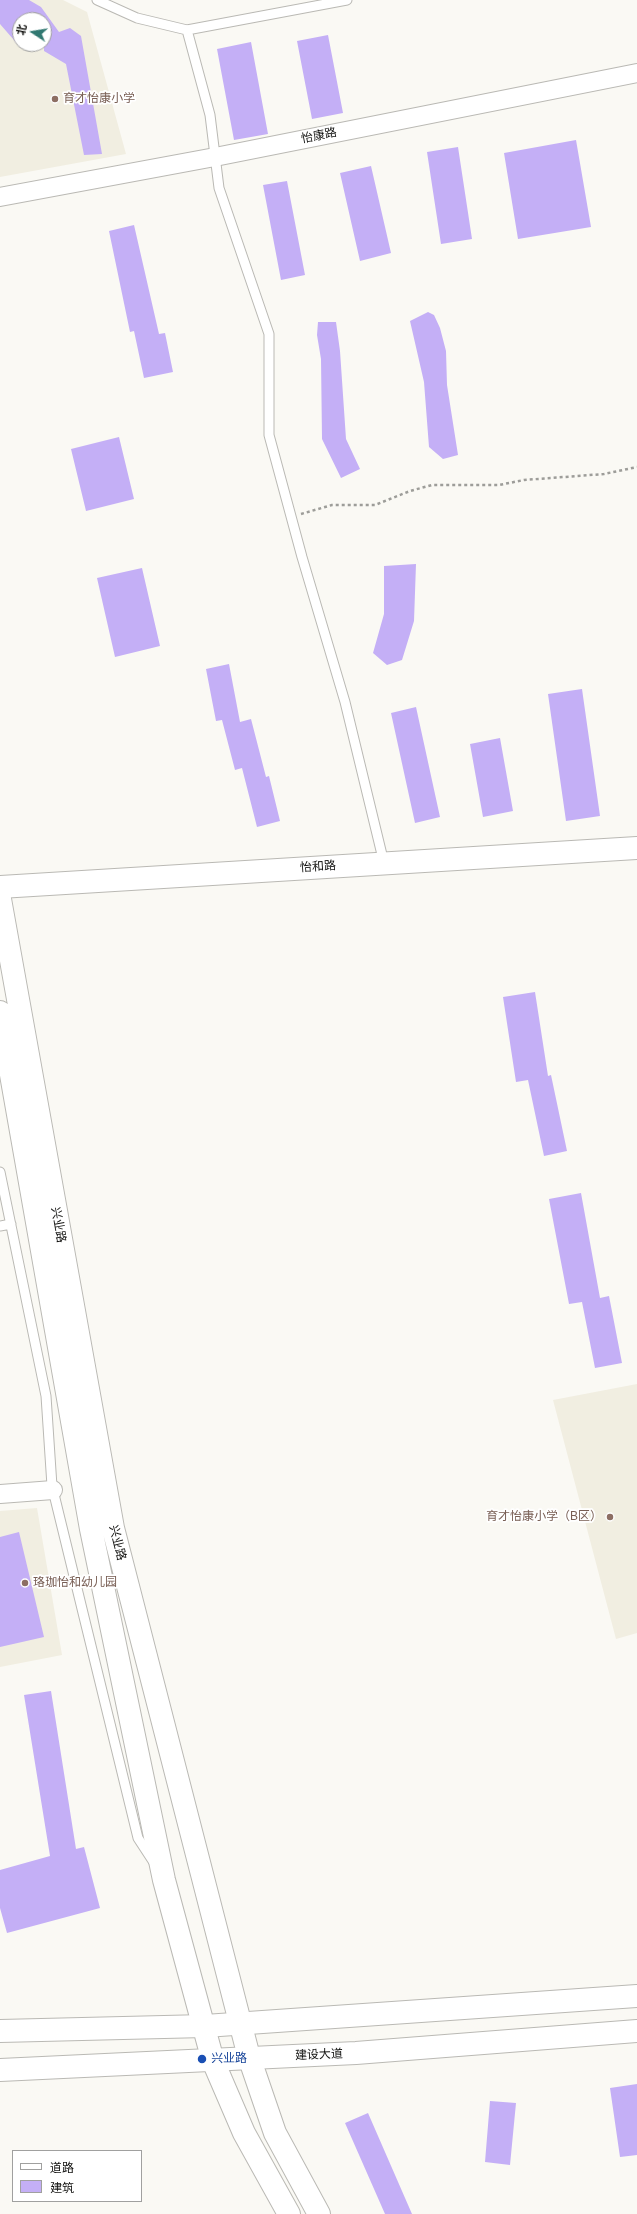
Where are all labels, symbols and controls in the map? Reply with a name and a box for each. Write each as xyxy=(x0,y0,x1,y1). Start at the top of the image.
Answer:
north arrow xyxy=(12,12,52,52)
text: 北 xyxy=(14,23,28,36)
place label: 育才怡康小学 xyxy=(63,92,135,106)
marker: 育才怡康小学 xyxy=(50,94,60,104)
street label: 怡康路 xyxy=(300,125,338,147)
street label: 怡和路 xyxy=(300,859,336,875)
street label: 兴业路 xyxy=(48,1206,68,1244)
place label: 育才怡康小学（B区） xyxy=(486,1510,602,1524)
marker: 育才怡康小学（B区） xyxy=(605,1512,615,1522)
street label: 兴业路 xyxy=(106,1524,128,1562)
place label: 珞珈怡和幼儿园 xyxy=(33,1576,117,1590)
marker: 珞珈怡和幼儿园 xyxy=(20,1578,30,1588)
street label: 建设大道 xyxy=(295,2047,343,2063)
place label: 兴业路 xyxy=(211,2052,247,2066)
marker: 兴业路 xyxy=(196,2053,208,2065)
legend xyxy=(12,2150,142,2202)
text: 道路 xyxy=(50,2161,74,2175)
text: 建筑 xyxy=(50,2181,74,2195)

